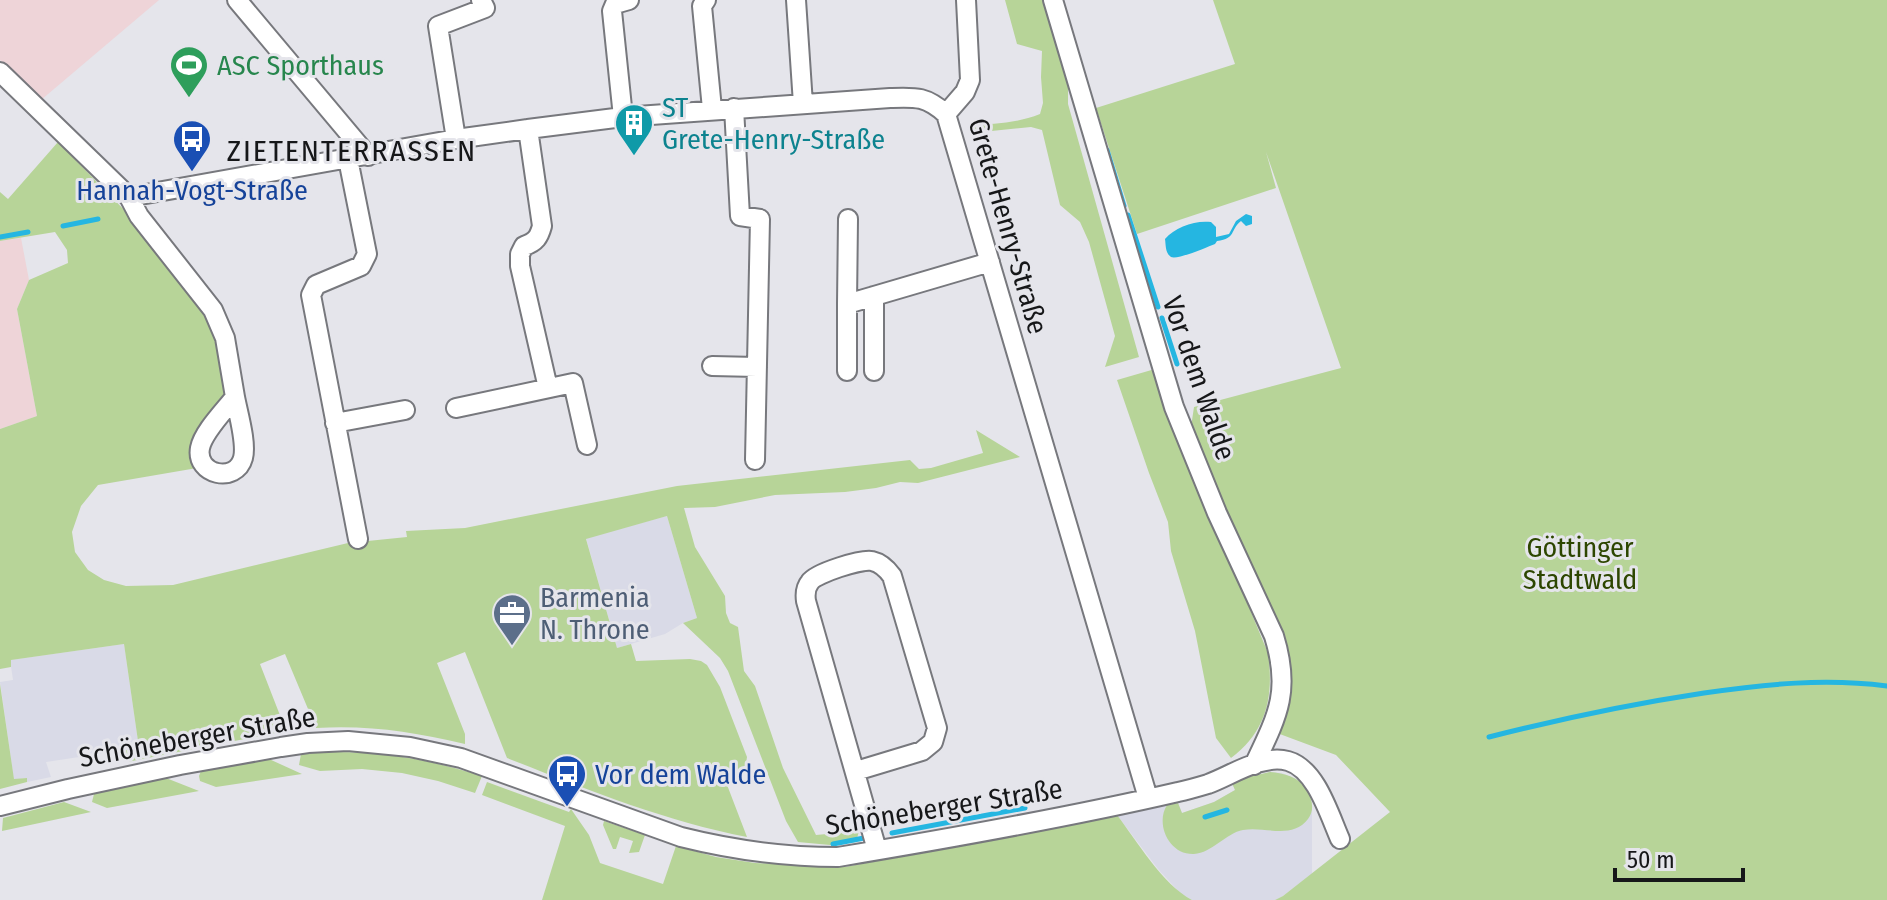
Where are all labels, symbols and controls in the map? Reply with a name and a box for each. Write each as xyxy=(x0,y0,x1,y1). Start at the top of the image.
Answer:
sports icon: ASC Sporthaus xyxy=(168,44,210,99)
place label: ASC Sporthaus xyxy=(217,49,384,82)
place label: ST Grete-Henry-Straße xyxy=(662,91,885,156)
building icon: ST Grete-Henry-Straße xyxy=(613,102,655,157)
street label: Grete-Henry-Straße xyxy=(961,114,1055,338)
bus stop icon: Hannah-Vogt-Straße xyxy=(171,118,213,173)
district label: ZIETENTERRASSEN xyxy=(227,133,477,169)
place label: Hannah-Vogt-Straße xyxy=(76,174,308,207)
street label: Vor dem Walde xyxy=(1156,292,1242,464)
park label: Göttinger Stadtwald xyxy=(1523,531,1637,596)
place label: Barmenia N. Throne xyxy=(540,581,650,646)
office icon: Barmenia N. Throne xyxy=(491,592,533,647)
street label: Schöneberger Straße xyxy=(76,700,318,774)
bus stop icon: Vor dem Walde xyxy=(546,753,588,808)
place label: Vor dem Walde xyxy=(595,758,766,791)
street label: Schöneberger Straße xyxy=(823,772,1065,842)
scale bar xyxy=(1615,832,1743,882)
text: 50 m xyxy=(1627,846,1675,874)

